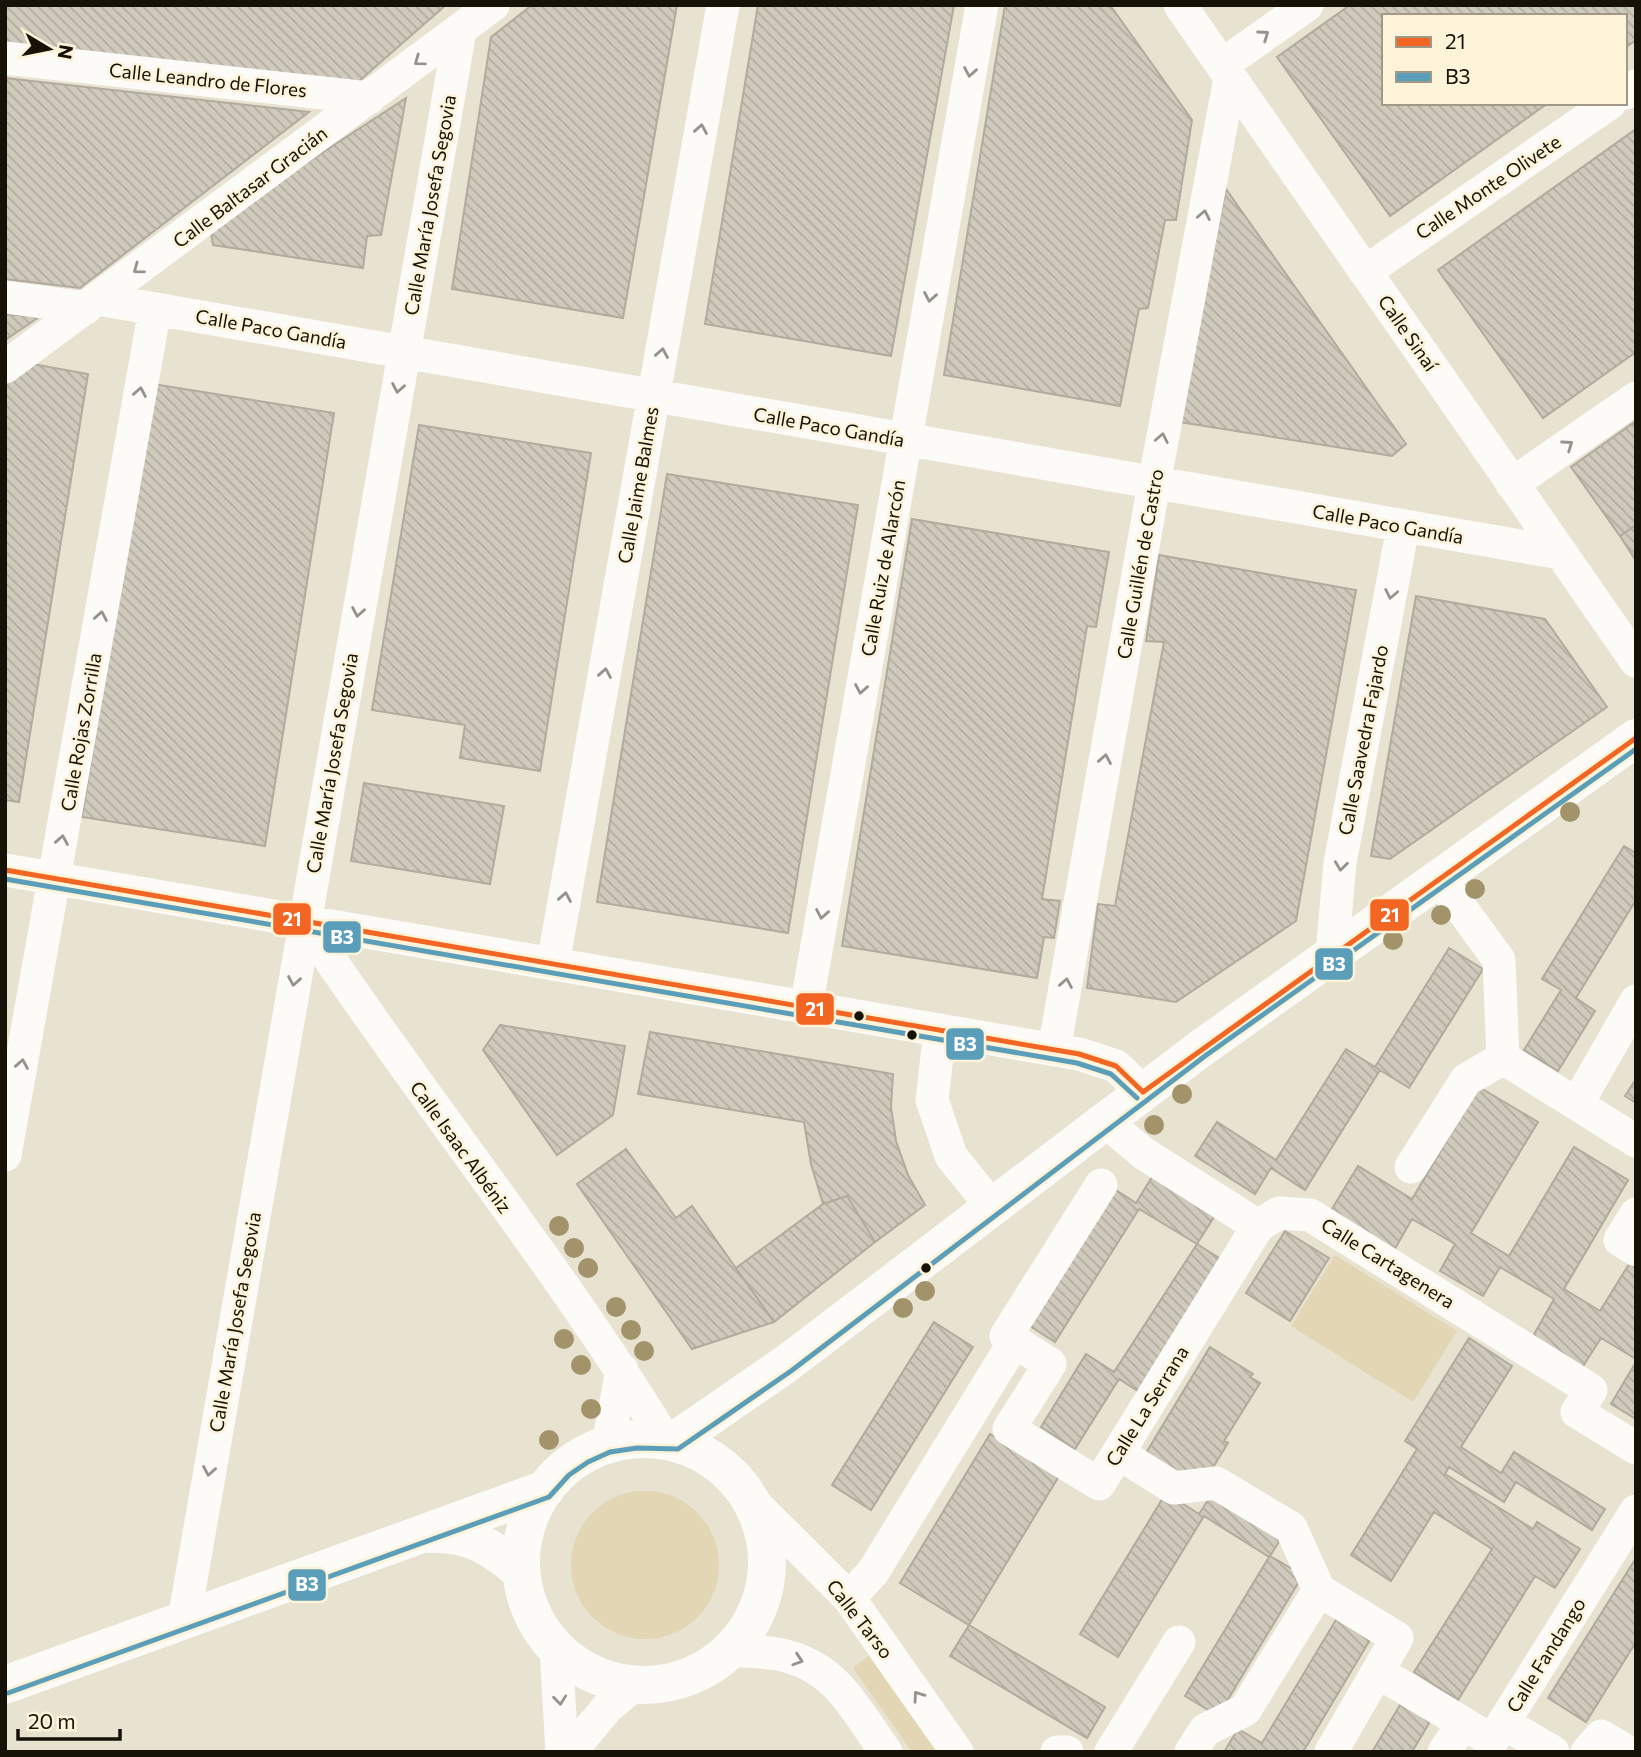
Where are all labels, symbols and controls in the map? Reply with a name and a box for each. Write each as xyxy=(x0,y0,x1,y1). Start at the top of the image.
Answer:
north arrow xyxy=(14,14,84,84)
legend xyxy=(1382,14,1627,105)
text: 21 xyxy=(1445,28,1466,53)
one-way arrow xyxy=(1256,31,1269,43)
text: N xyxy=(54,43,79,61)
one-way arrow xyxy=(414,53,427,65)
street label: Calle Leandro de Flores xyxy=(108,58,308,101)
text: B3 xyxy=(1445,63,1471,88)
one-way arrow xyxy=(963,67,978,78)
street label: Calle María Josefa Segovia xyxy=(399,93,460,317)
street label: Calle Baltasar Gracián xyxy=(168,121,331,252)
one-way arrow xyxy=(693,123,708,135)
street label: Calle Monte Olivete xyxy=(1411,129,1565,244)
one-way arrow xyxy=(1196,209,1211,221)
one-way arrow xyxy=(133,261,146,274)
one-way arrow xyxy=(924,290,939,302)
street label: Calle Sinaí xyxy=(1374,290,1444,376)
street label: Calle Paco Gandía xyxy=(194,304,348,353)
one-way arrow xyxy=(653,347,668,359)
one-way arrow xyxy=(391,382,406,394)
one-way arrow xyxy=(132,386,147,398)
street label: Calle Paco Gandía xyxy=(752,402,906,451)
street label: Calle Jaime Balmes xyxy=(612,405,663,565)
one-way arrow xyxy=(1154,432,1169,444)
one-way arrow xyxy=(1560,441,1573,453)
street label: Calle Guillén de Castro xyxy=(1111,467,1168,661)
street label: Calle Ruiz de Alarcón xyxy=(856,478,909,658)
street label: Calle Paco Gandía xyxy=(1311,499,1465,548)
one-way arrow xyxy=(1384,588,1399,600)
one-way arrow xyxy=(351,606,366,618)
one-way arrow xyxy=(93,610,108,622)
street label: Calle Saavedra Fajardo xyxy=(1333,643,1392,837)
street label: Calle Rojas Zorrilla xyxy=(55,651,106,813)
street label: Calle María Josefa Segovia xyxy=(301,651,362,875)
one-way arrow xyxy=(597,667,612,679)
one-way arrow xyxy=(855,683,870,695)
one-way arrow xyxy=(1097,753,1112,765)
one-way arrow xyxy=(54,834,69,846)
one-way arrow xyxy=(1333,860,1348,872)
one-way arrow xyxy=(557,891,572,903)
line badge: 21 xyxy=(1369,898,1410,932)
line badge: 21 xyxy=(272,902,312,936)
text: 21 xyxy=(1380,903,1400,926)
text: 21 xyxy=(282,907,302,930)
one-way arrow xyxy=(815,908,830,920)
line badge: B3 xyxy=(322,920,362,954)
text: B3 xyxy=(330,925,354,948)
line badge: B3 xyxy=(1314,947,1354,981)
text: B3 xyxy=(1322,952,1346,975)
one-way arrow xyxy=(287,975,302,987)
one-way arrow xyxy=(1058,977,1073,989)
line badge: 21 xyxy=(795,992,835,1026)
text: 21 xyxy=(805,997,825,1020)
unlabelled marker xyxy=(852,1009,866,1023)
line badge: B3 xyxy=(945,1027,985,1061)
unlabelled marker xyxy=(905,1028,919,1042)
text: B3 xyxy=(953,1032,977,1055)
one-way arrow xyxy=(14,1058,29,1070)
street label: Calle Isaac Albéniz xyxy=(406,1076,517,1217)
street label: Calle María Josefa Segovia xyxy=(204,1210,265,1434)
street label: Calle Cartagenera xyxy=(1317,1212,1459,1313)
unlabelled marker xyxy=(919,1261,933,1275)
street label: Calle La Serrana xyxy=(1100,1341,1193,1470)
one-way arrow xyxy=(202,1465,217,1477)
line badge: B3 xyxy=(287,1568,327,1602)
text: B3 xyxy=(295,1572,319,1595)
street label: Calle Tarso xyxy=(822,1575,898,1663)
street label: Calle Fandango xyxy=(1501,1593,1590,1716)
one-way arrow xyxy=(791,1651,803,1666)
one-way arrow xyxy=(913,1691,926,1704)
one-way arrow xyxy=(553,1695,568,1706)
scale bar xyxy=(18,1698,119,1742)
text: 20 m xyxy=(28,1708,76,1733)

